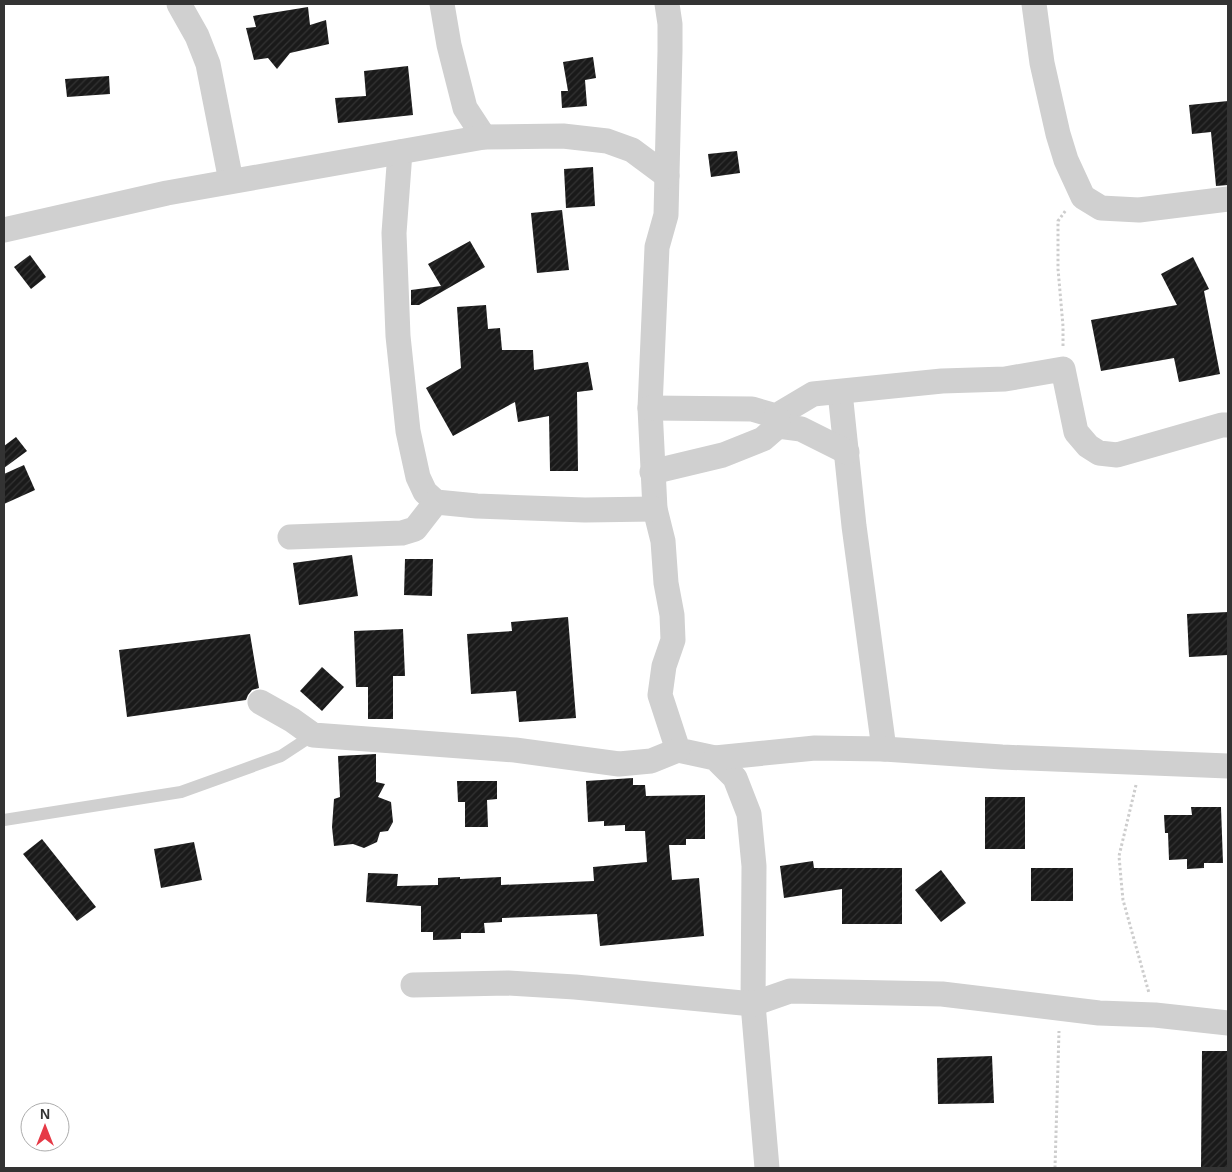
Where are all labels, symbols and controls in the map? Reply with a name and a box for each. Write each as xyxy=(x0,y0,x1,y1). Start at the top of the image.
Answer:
north arrow xyxy=(20,1102,70,1152)
text: N xyxy=(40,1106,50,1122)

